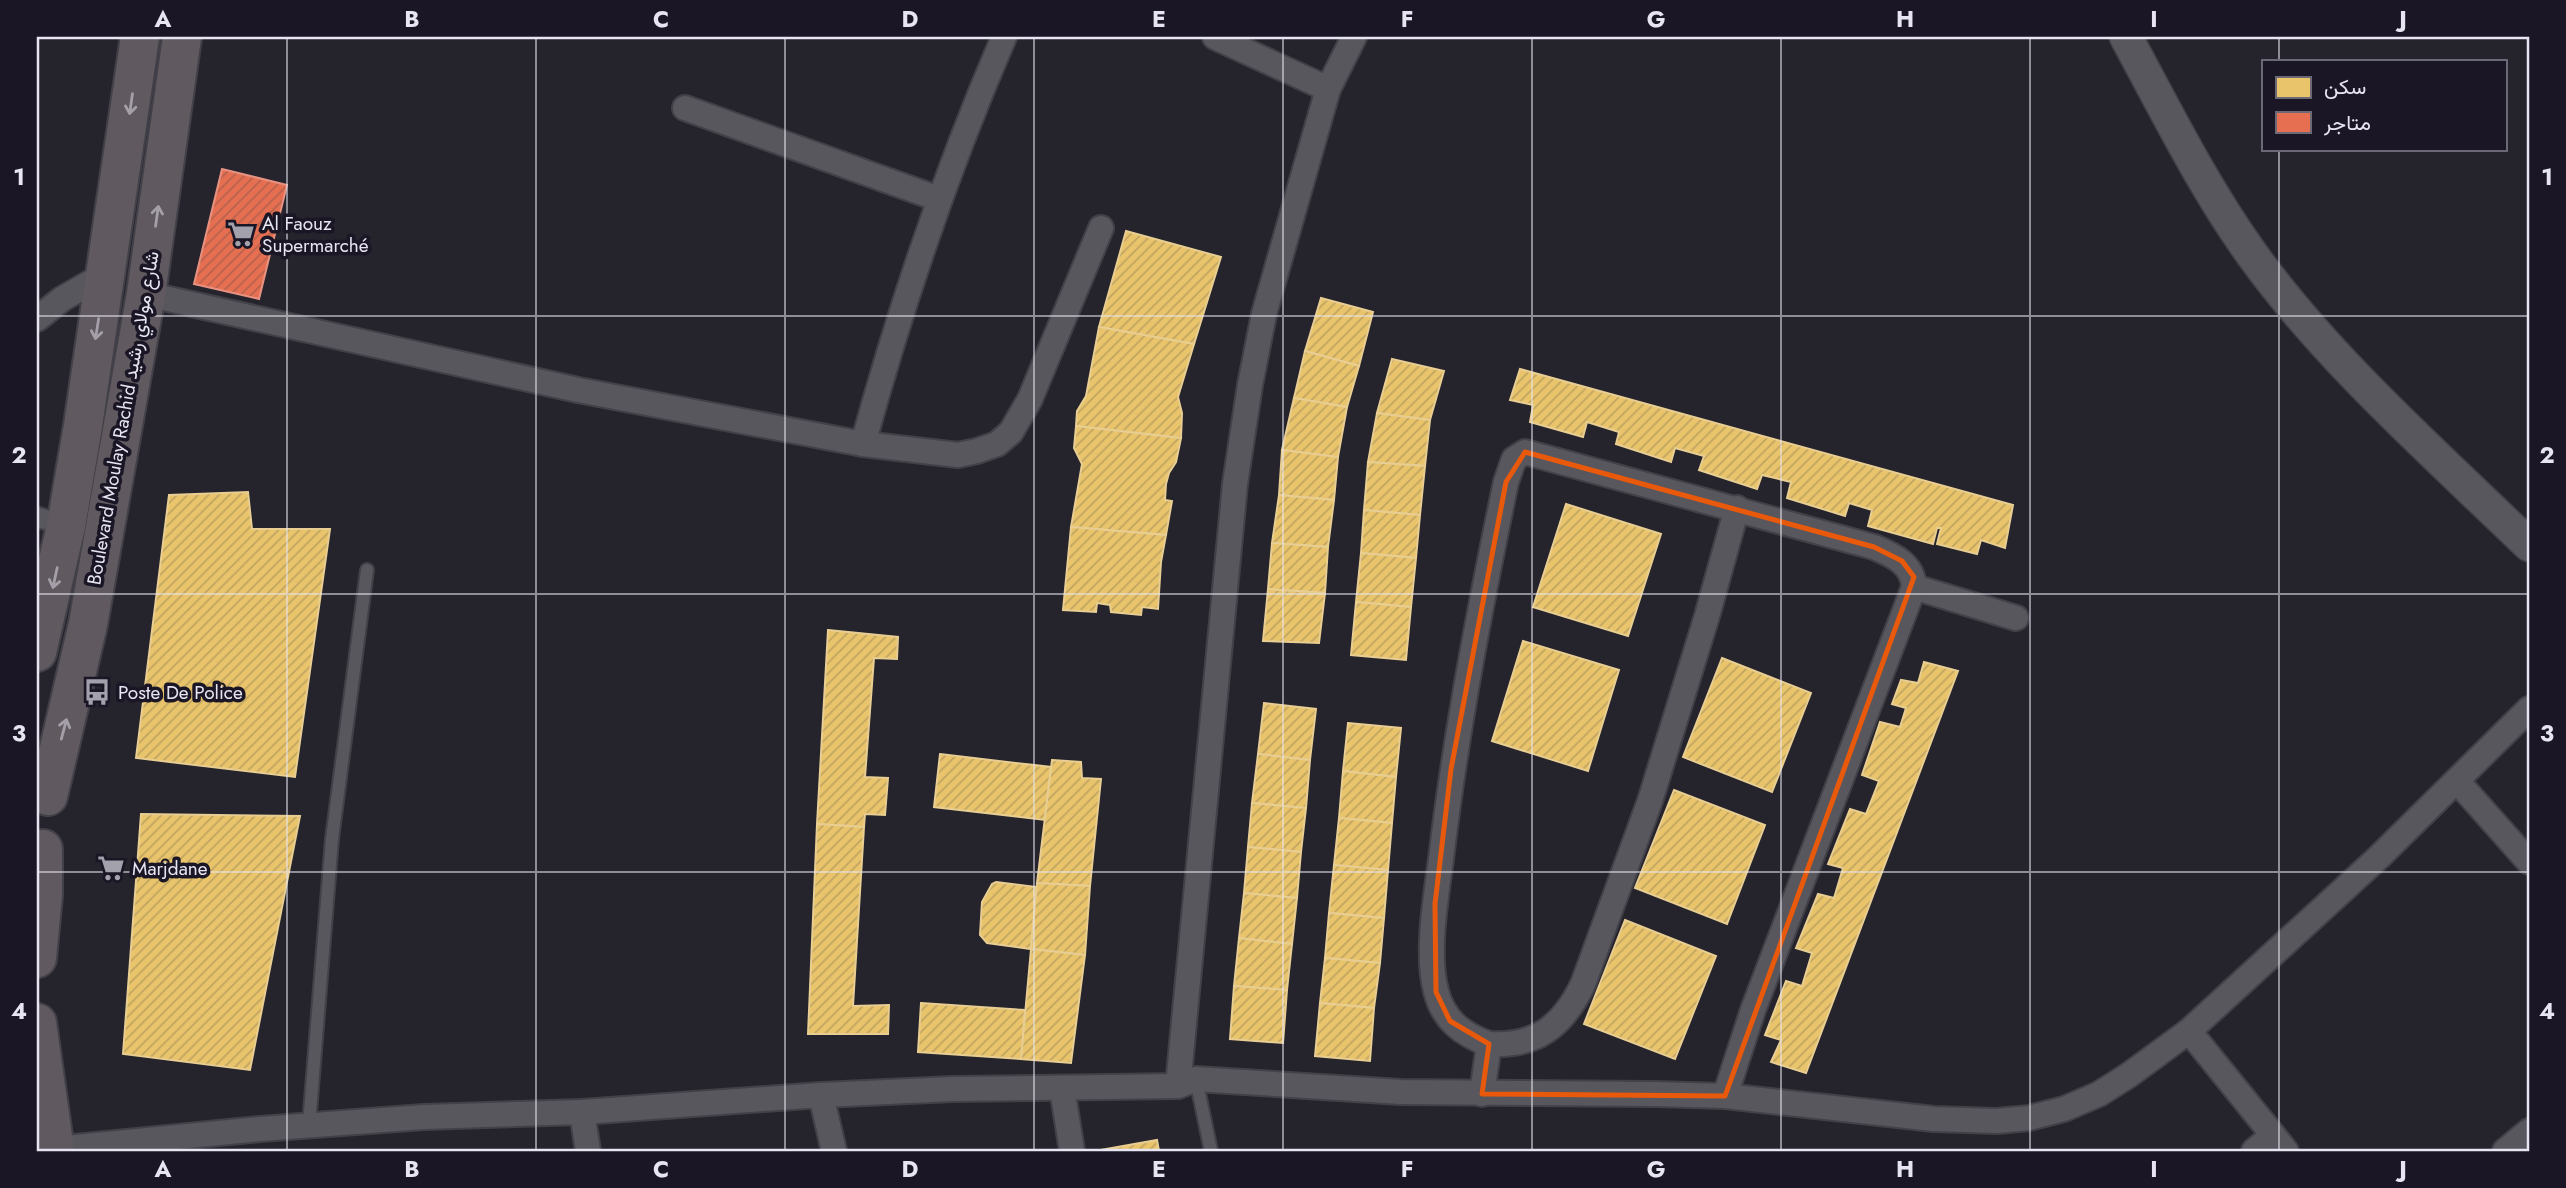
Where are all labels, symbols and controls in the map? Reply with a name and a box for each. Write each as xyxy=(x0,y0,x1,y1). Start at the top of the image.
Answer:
text: A xyxy=(154,2,172,36)
text: B xyxy=(404,2,420,36)
text: C xyxy=(653,2,669,36)
text: D xyxy=(902,2,919,36)
text: E xyxy=(1152,2,1166,36)
text: F xyxy=(1401,2,1413,36)
text: G xyxy=(1647,2,1665,36)
text: H xyxy=(1896,2,1914,36)
text: I xyxy=(2150,2,2158,36)
text: J xyxy=(2395,2,2407,36)
legend xyxy=(2262,60,2506,150)
text: سكن xyxy=(2324,72,2366,102)
one-way arrow xyxy=(125,93,138,115)
text: متاجر xyxy=(2323,108,2371,138)
text: 1 xyxy=(13,160,25,194)
text: 1 xyxy=(2541,160,2553,194)
one-way arrow xyxy=(150,206,163,228)
place label: Al Faouz Supermarché xyxy=(262,210,369,259)
supermarket icon: Al Faouz Supermarché xyxy=(226,219,256,249)
street label: Boulevard Moulay Rachid شارع مولاي رشيد xyxy=(80,249,168,587)
one-way arrow xyxy=(90,317,103,340)
text: 2 xyxy=(11,438,27,472)
text: 2 xyxy=(2539,438,2555,472)
one-way arrow xyxy=(47,566,61,589)
bus stop icon: Poste De Police xyxy=(82,677,112,707)
place label: Poste De Police xyxy=(118,679,243,706)
text: 3 xyxy=(12,716,26,750)
text: 3 xyxy=(2540,716,2554,750)
one-way arrow xyxy=(58,719,71,741)
supermarket icon: Marjdane xyxy=(96,853,126,883)
place label: Marjdane xyxy=(132,855,208,882)
text: 4 xyxy=(11,994,27,1028)
text: 4 xyxy=(2539,994,2555,1028)
text: A xyxy=(154,1152,172,1186)
text: B xyxy=(404,1152,420,1186)
text: C xyxy=(653,1152,669,1186)
text: D xyxy=(902,1152,919,1186)
text: E xyxy=(1152,1152,1166,1186)
text: F xyxy=(1401,1152,1413,1186)
text: G xyxy=(1647,1152,1665,1186)
text: H xyxy=(1896,1152,1914,1186)
text: I xyxy=(2150,1152,2158,1186)
text: J xyxy=(2395,1152,2407,1186)

